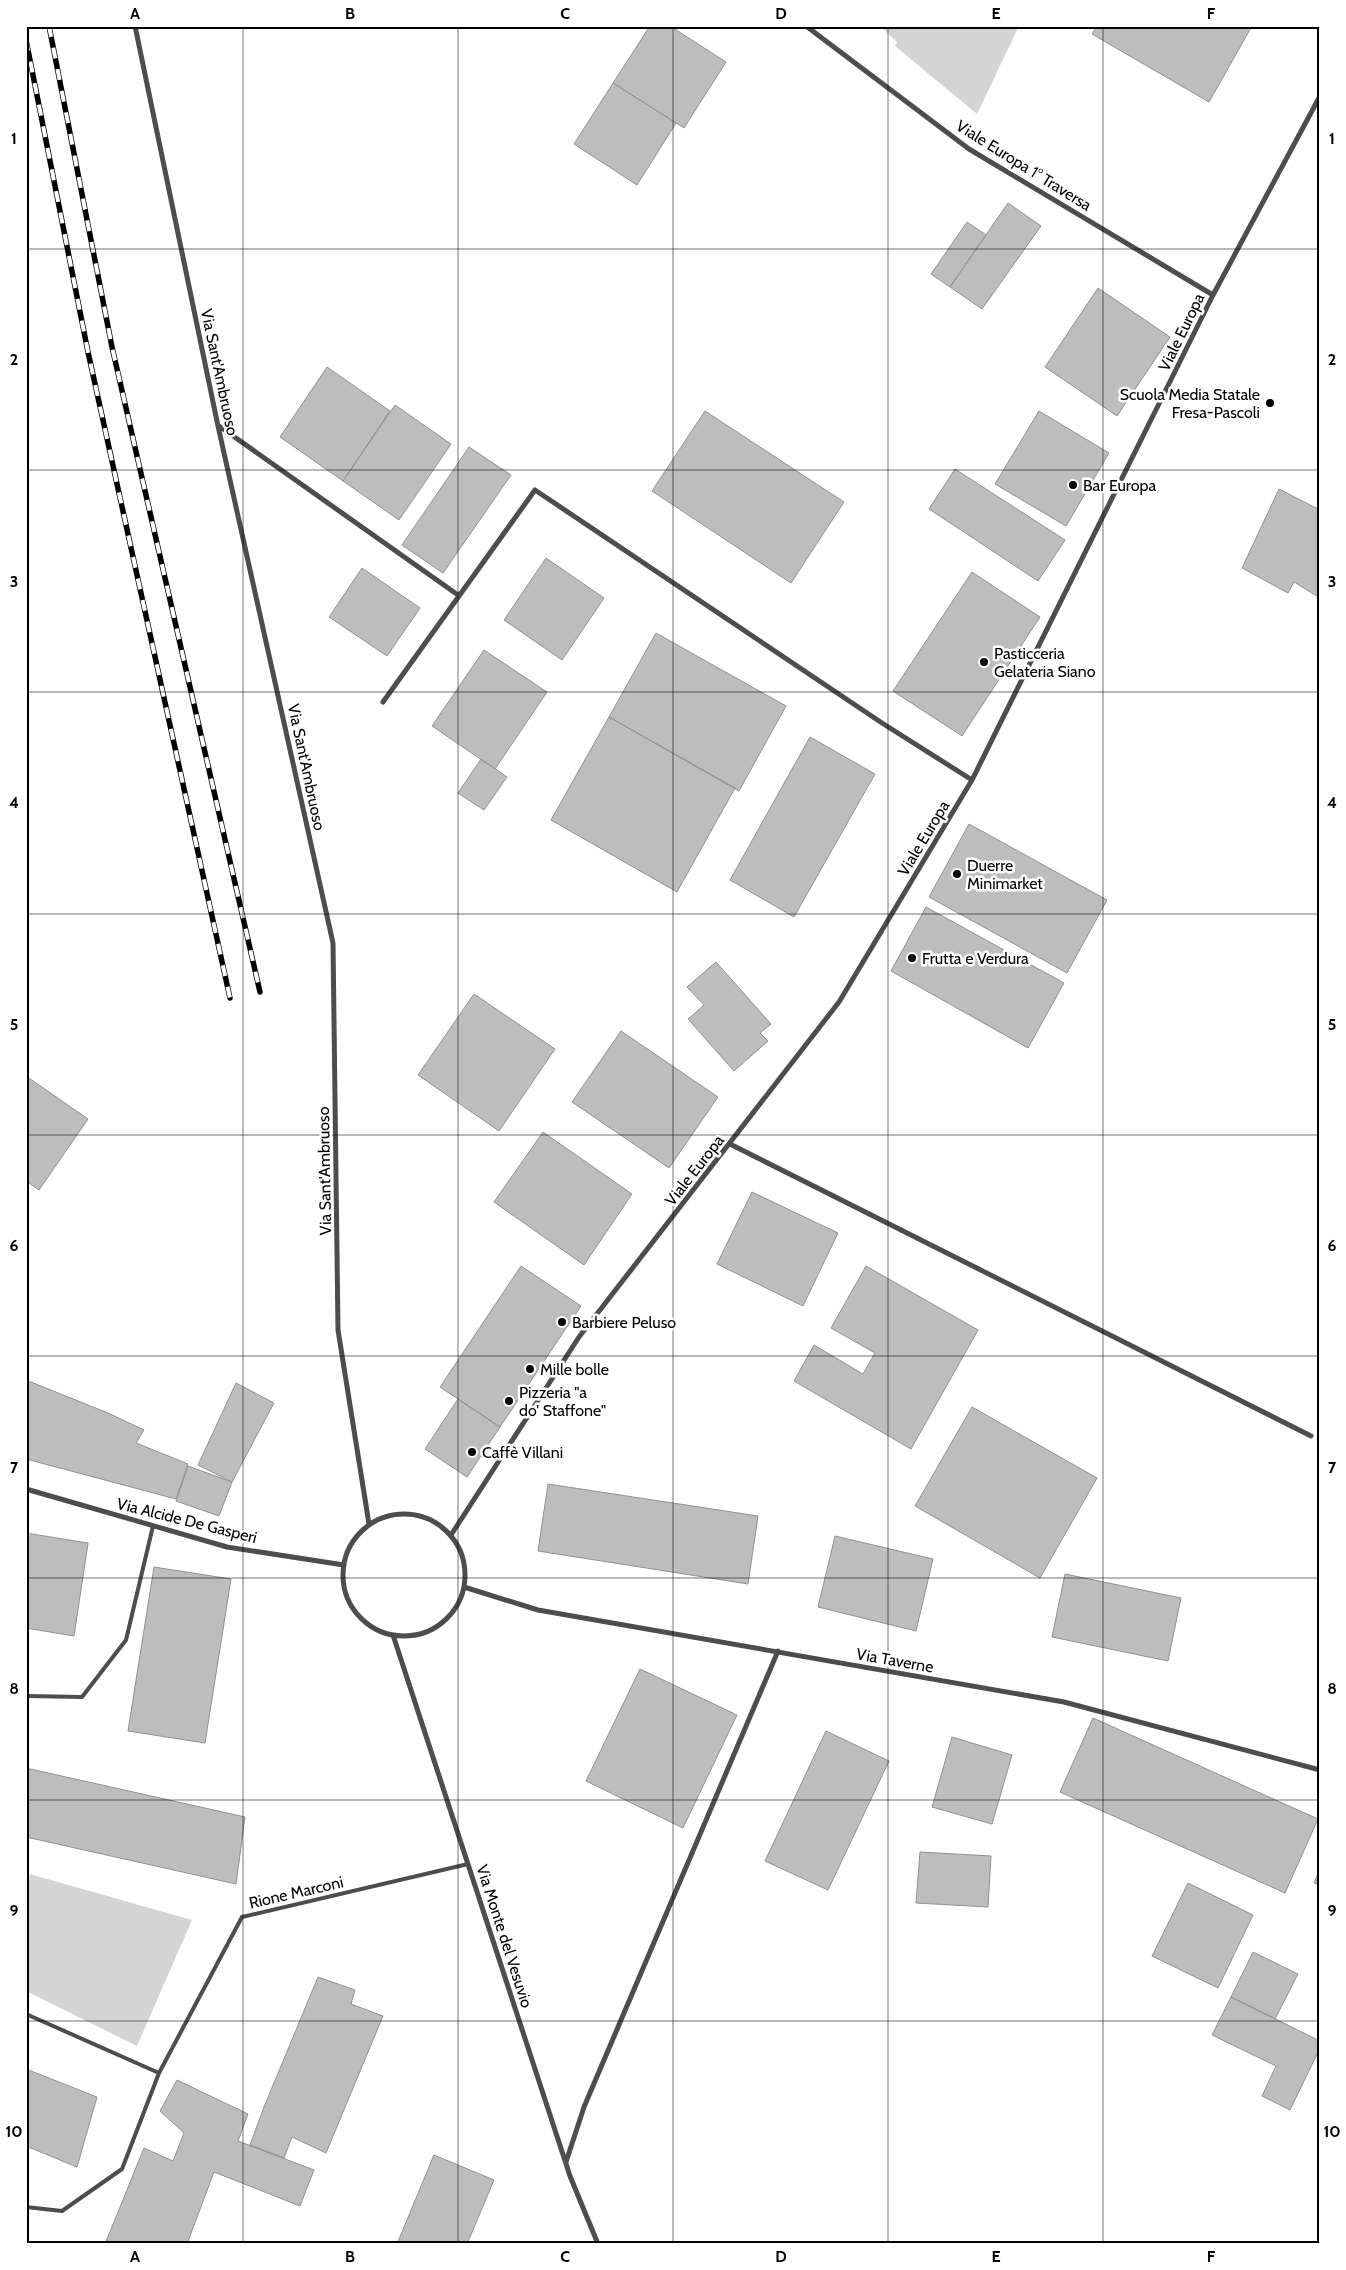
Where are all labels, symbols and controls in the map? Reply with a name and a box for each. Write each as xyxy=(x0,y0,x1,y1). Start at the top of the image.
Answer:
text: A xyxy=(130,4,140,23)
text: B xyxy=(345,4,355,23)
text: C xyxy=(560,4,570,23)
text: D xyxy=(775,4,787,23)
text: E xyxy=(991,4,1001,23)
text: F xyxy=(1207,4,1216,23)
street label: Viale Europa 1° Traversa xyxy=(953,116,1095,215)
text: 1 xyxy=(11,129,17,148)
text: 1 xyxy=(1329,129,1335,148)
street label: Viale Europa xyxy=(1154,290,1209,374)
street label: Via Sant'Ambruoso xyxy=(197,307,242,437)
text: 2 xyxy=(10,350,18,369)
text: 2 xyxy=(1328,350,1336,369)
place label: Scuola Media Statale Fresa-Pascoli xyxy=(1120,385,1260,422)
marker: Scuola Media Statale Fresa-Pascoli xyxy=(1264,397,1276,409)
place label: Bar Europa xyxy=(1083,476,1156,495)
marker: Bar Europa xyxy=(1067,479,1079,491)
text: 3 xyxy=(10,572,18,591)
text: 3 xyxy=(1328,572,1336,591)
place label: Pasticceria Gelateria Siano xyxy=(994,644,1096,681)
marker: Pasticceria Gelateria Siano xyxy=(978,656,990,668)
street label: Via Sant'Ambruoso xyxy=(284,702,329,832)
text: 4 xyxy=(9,793,19,812)
text: 4 xyxy=(1327,793,1337,812)
street label: Viale Europa xyxy=(894,797,953,879)
place label: Duerre Minimarket xyxy=(967,856,1043,893)
marker: Duerre Minimarket xyxy=(951,868,963,880)
place label: Frutta e Verdura xyxy=(922,949,1029,968)
marker: Frutta e Verdura xyxy=(906,952,918,964)
text: 5 xyxy=(10,1015,18,1034)
text: 5 xyxy=(1328,1015,1336,1034)
street label: Via Sant'Ambruoso xyxy=(314,1106,335,1236)
street label: Viale Europa xyxy=(661,1131,728,1209)
text: 6 xyxy=(10,1236,19,1255)
text: 6 xyxy=(1328,1236,1337,1255)
place label: Barbiere Peluso xyxy=(572,1313,676,1332)
marker: Barbiere Peluso xyxy=(556,1316,568,1328)
place label: Mille bolle xyxy=(540,1360,609,1379)
marker: Mille bolle xyxy=(524,1363,536,1375)
place label: Pizzeria "a do' Staffone" xyxy=(519,1383,606,1420)
marker: Pizzeria "a do' Staffone" xyxy=(503,1395,515,1407)
place label: Caffè Villani xyxy=(482,1443,563,1462)
marker: Caffè Villani xyxy=(466,1446,478,1458)
text: 7 xyxy=(10,1458,19,1477)
text: 7 xyxy=(1328,1458,1337,1477)
street label: Via Alcide De Gasperi xyxy=(115,1494,259,1547)
street label: Via Taverne xyxy=(855,1644,935,1677)
text: 8 xyxy=(9,1679,19,1698)
text: 8 xyxy=(1327,1679,1337,1698)
street label: Via Monte del Vesuvio xyxy=(472,1862,537,2010)
street label: Rione Marconi xyxy=(247,1872,345,1913)
text: 9 xyxy=(10,1901,19,1920)
text: 9 xyxy=(1328,1901,1337,1920)
text: 10 xyxy=(5,2122,23,2141)
text: 10 xyxy=(1323,2122,1341,2141)
text: A xyxy=(130,2247,140,2266)
text: B xyxy=(345,2247,355,2266)
text: C xyxy=(560,2247,570,2266)
text: D xyxy=(775,2247,787,2266)
text: E xyxy=(991,2247,1001,2266)
text: F xyxy=(1207,2247,1216,2266)

